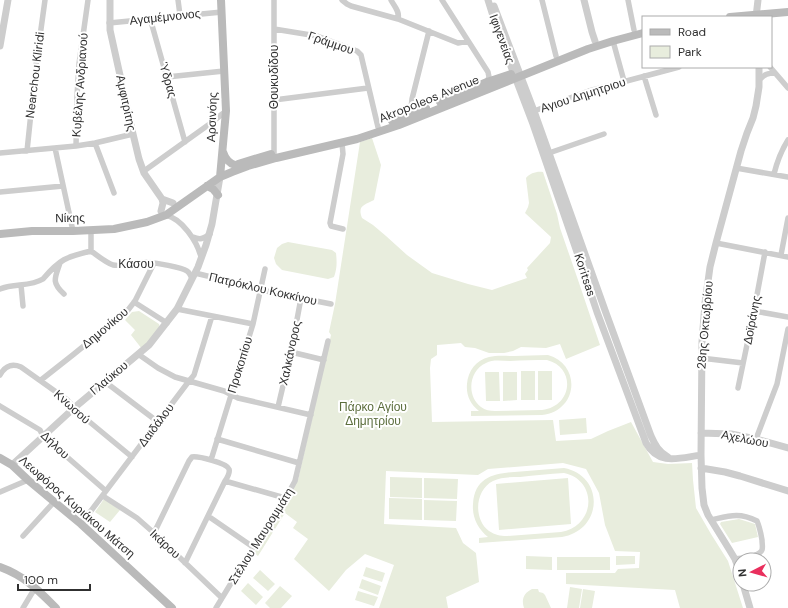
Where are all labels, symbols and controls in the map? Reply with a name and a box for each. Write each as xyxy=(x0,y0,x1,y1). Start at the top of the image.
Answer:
street label: Αγαμέμνονος xyxy=(129,5,201,29)
street label: Ιφιγενείας xyxy=(486,12,518,66)
legend xyxy=(642,16,772,68)
text: Road xyxy=(678,24,706,40)
street label: Γράμμου xyxy=(306,28,356,58)
street label: Nearchou Kliridi xyxy=(22,31,48,119)
street label: Κυβέλης Ανδριανού xyxy=(68,32,92,138)
text: Park xyxy=(678,44,702,60)
street label: Θουκυδίδου xyxy=(266,45,282,109)
street label: Ύδρας xyxy=(155,60,181,100)
street label: Akropoleos Avenue xyxy=(377,72,482,126)
street label: Αμφιτρίτης xyxy=(112,74,140,133)
street label: Αγιου Δημητριου xyxy=(538,74,628,116)
street label: Αρσινόης xyxy=(203,92,221,142)
street label: Νίκης xyxy=(55,210,85,226)
street label: Koritsas xyxy=(571,251,599,299)
street label: Κάσου xyxy=(118,256,154,272)
street label: Πατρόκλου Κοκκίνου xyxy=(207,269,319,309)
street label: 28ης Οκτωβρίου xyxy=(693,280,717,370)
street label: Δοϊράνης xyxy=(739,294,765,346)
street label: Δημονίκου xyxy=(78,304,132,352)
street label: Χαλκάνορος xyxy=(275,319,305,387)
street label: Προκοπίου xyxy=(224,335,256,395)
street label: Γλαύκου xyxy=(87,357,131,399)
street label: Κνωσού xyxy=(50,386,94,428)
park label: Πάρκο Αγίου Δημητρίου xyxy=(339,399,407,429)
street label: Δαιδάλου xyxy=(134,400,178,450)
street label: Αχελώου xyxy=(720,427,770,451)
street label: Δήλου xyxy=(37,428,73,462)
street label: Λεωφόρος Κυριάκου Μάτση xyxy=(16,452,138,562)
street label: Στέλιου Μαυρομμάτη xyxy=(225,485,297,587)
street label: Ικάρου xyxy=(146,526,184,562)
north arrow xyxy=(732,552,772,592)
scale bar xyxy=(18,566,90,592)
text: N xyxy=(735,568,749,578)
text: 100 m xyxy=(24,572,58,588)

